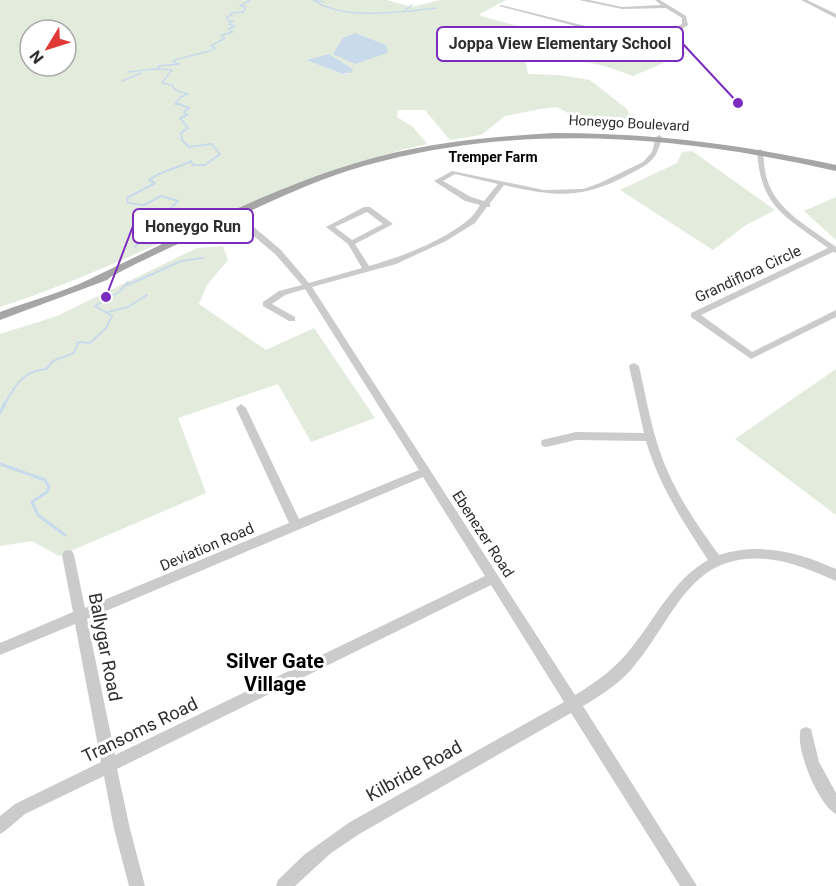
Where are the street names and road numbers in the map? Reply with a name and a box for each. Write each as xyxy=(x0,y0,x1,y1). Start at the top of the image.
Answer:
street label: Honeygo Boulevard xyxy=(568,112,690,134)
street label: Grandiflora Circle xyxy=(692,242,804,306)
street label: Ebenezer Road xyxy=(448,487,518,581)
street label: Deviation Road xyxy=(157,519,257,575)
street label: Ballygar Road xyxy=(85,591,126,703)
street label: Transoms Road xyxy=(79,693,201,767)
street label: Kilbride Road xyxy=(362,736,465,805)

